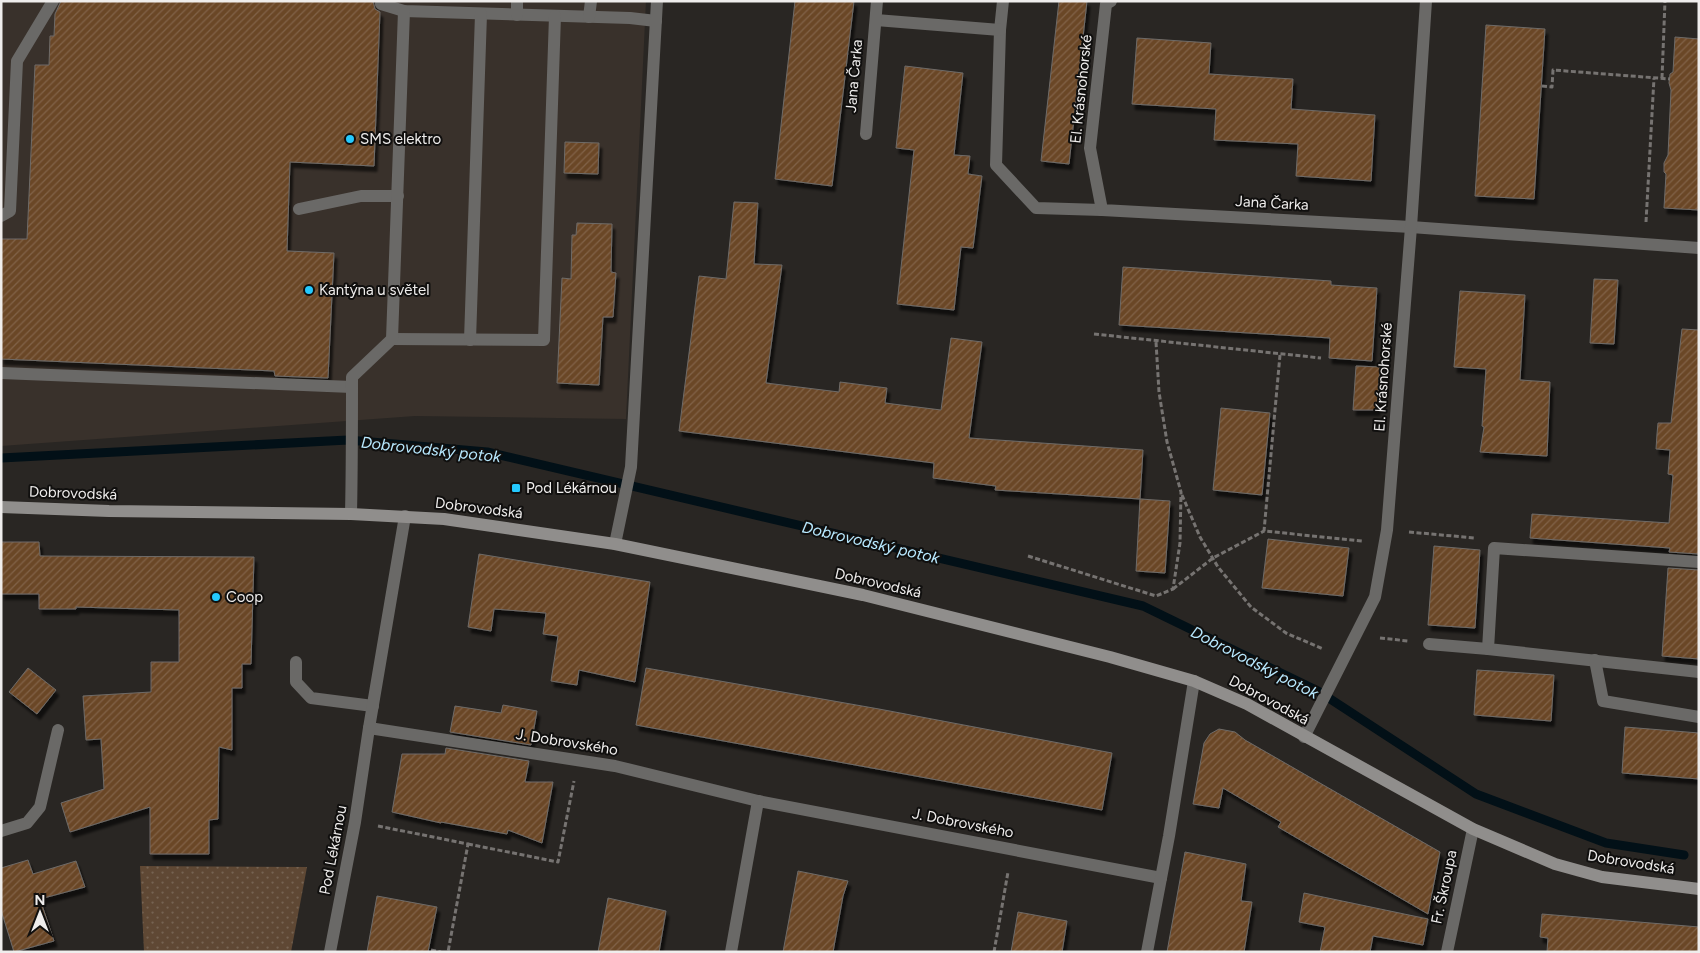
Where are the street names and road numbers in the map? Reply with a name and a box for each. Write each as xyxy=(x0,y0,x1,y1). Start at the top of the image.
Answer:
street label: El. Krásnohorské xyxy=(1066,34,1096,144)
street label: Jana Čarka xyxy=(842,39,866,113)
street label: Jana Čarka xyxy=(1235,192,1309,214)
street label: El. Krásnohorské xyxy=(1370,322,1396,432)
street label: Dobrovodská xyxy=(29,482,117,504)
street label: Dobrovodská xyxy=(434,494,524,522)
street label: Dobrovodská xyxy=(833,564,923,602)
street label: Dobrovodská xyxy=(1226,671,1312,729)
street label: J. Dobrovského xyxy=(515,725,620,759)
street label: Pod Lékárnou xyxy=(315,804,351,896)
street label: J. Dobrovského xyxy=(911,804,1016,842)
street label: Dobrovodská xyxy=(1586,846,1676,878)
street label: Fr. Škroupa xyxy=(1427,848,1461,926)

